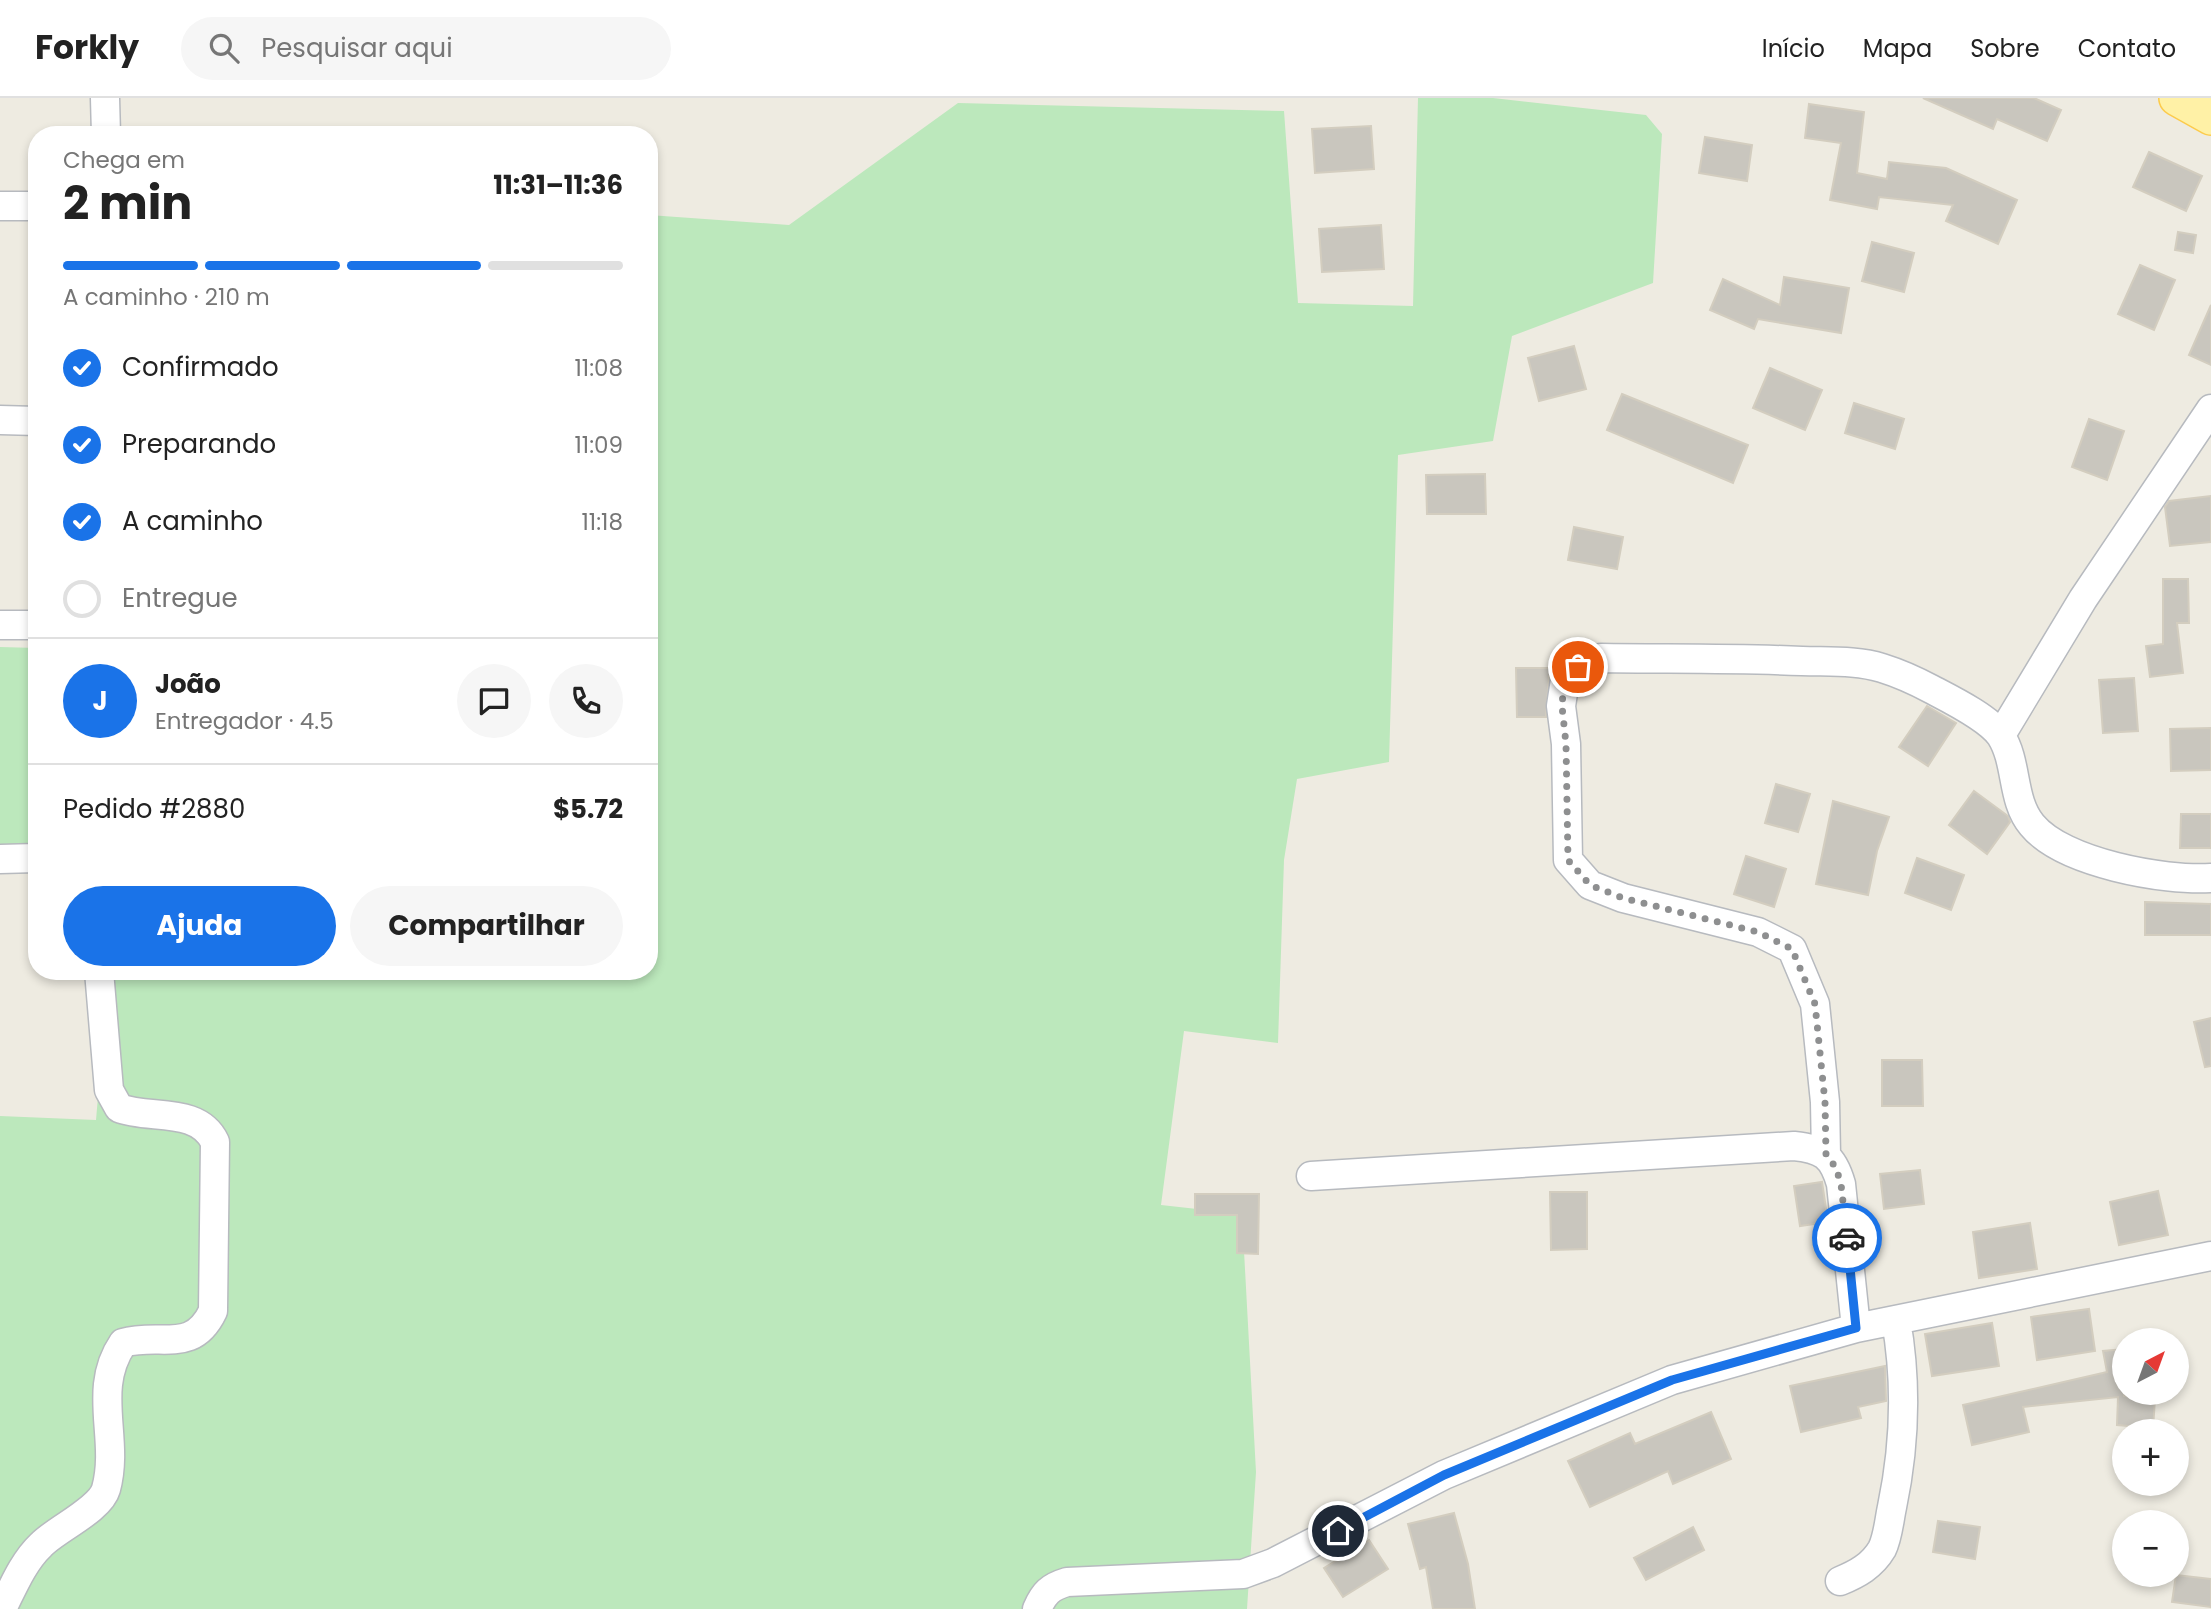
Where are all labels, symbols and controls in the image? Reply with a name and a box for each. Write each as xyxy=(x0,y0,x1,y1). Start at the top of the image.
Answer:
search box xyxy=(181,17,671,80)
text: Forkly xyxy=(35,24,139,71)
icon: search xyxy=(205,29,243,67)
text: Pesquisar aqui xyxy=(261,30,453,66)
text: Início xyxy=(1762,32,1825,65)
text: Mapa xyxy=(1863,32,1932,65)
text: Sobre xyxy=(1970,32,2040,65)
text: Contato xyxy=(2078,32,2176,65)
text: Chega em xyxy=(63,144,185,176)
text: 11:31–11:36 xyxy=(493,167,623,203)
text: 2 min xyxy=(63,171,192,235)
text: A caminho · 210 m xyxy=(63,281,270,313)
icon: check xyxy=(63,349,101,387)
text: Confirmado xyxy=(122,349,279,385)
text: 11:08 xyxy=(574,352,623,384)
icon: check xyxy=(63,426,101,464)
text: Preparando xyxy=(122,426,276,462)
text: 11:09 xyxy=(574,429,623,461)
icon: check xyxy=(63,503,101,541)
text: A caminho xyxy=(122,503,263,539)
text: 11:18 xyxy=(582,506,623,538)
text: Entregue xyxy=(122,580,238,616)
pin xyxy=(1548,637,1608,697)
icon: bag xyxy=(1559,648,1597,686)
button: chat xyxy=(457,664,531,738)
button: phone xyxy=(549,664,623,738)
text: João xyxy=(155,666,221,702)
text: J xyxy=(92,683,108,719)
text: Entregador · 4.5 xyxy=(155,705,334,737)
text: Pedido #2880 xyxy=(63,791,245,827)
text: $5.72 xyxy=(553,791,623,827)
button: Ajuda xyxy=(63,886,336,966)
button: Compartilhar xyxy=(350,886,623,966)
courier xyxy=(1812,1203,1882,1273)
icon: car xyxy=(1828,1219,1866,1257)
north arrow xyxy=(2112,1328,2189,1405)
map controls xyxy=(2112,1328,2189,1587)
button: + xyxy=(2112,1419,2189,1496)
pin xyxy=(1308,1501,1368,1561)
button: − xyxy=(2112,1510,2189,1587)
icon: home xyxy=(1319,1512,1357,1550)

